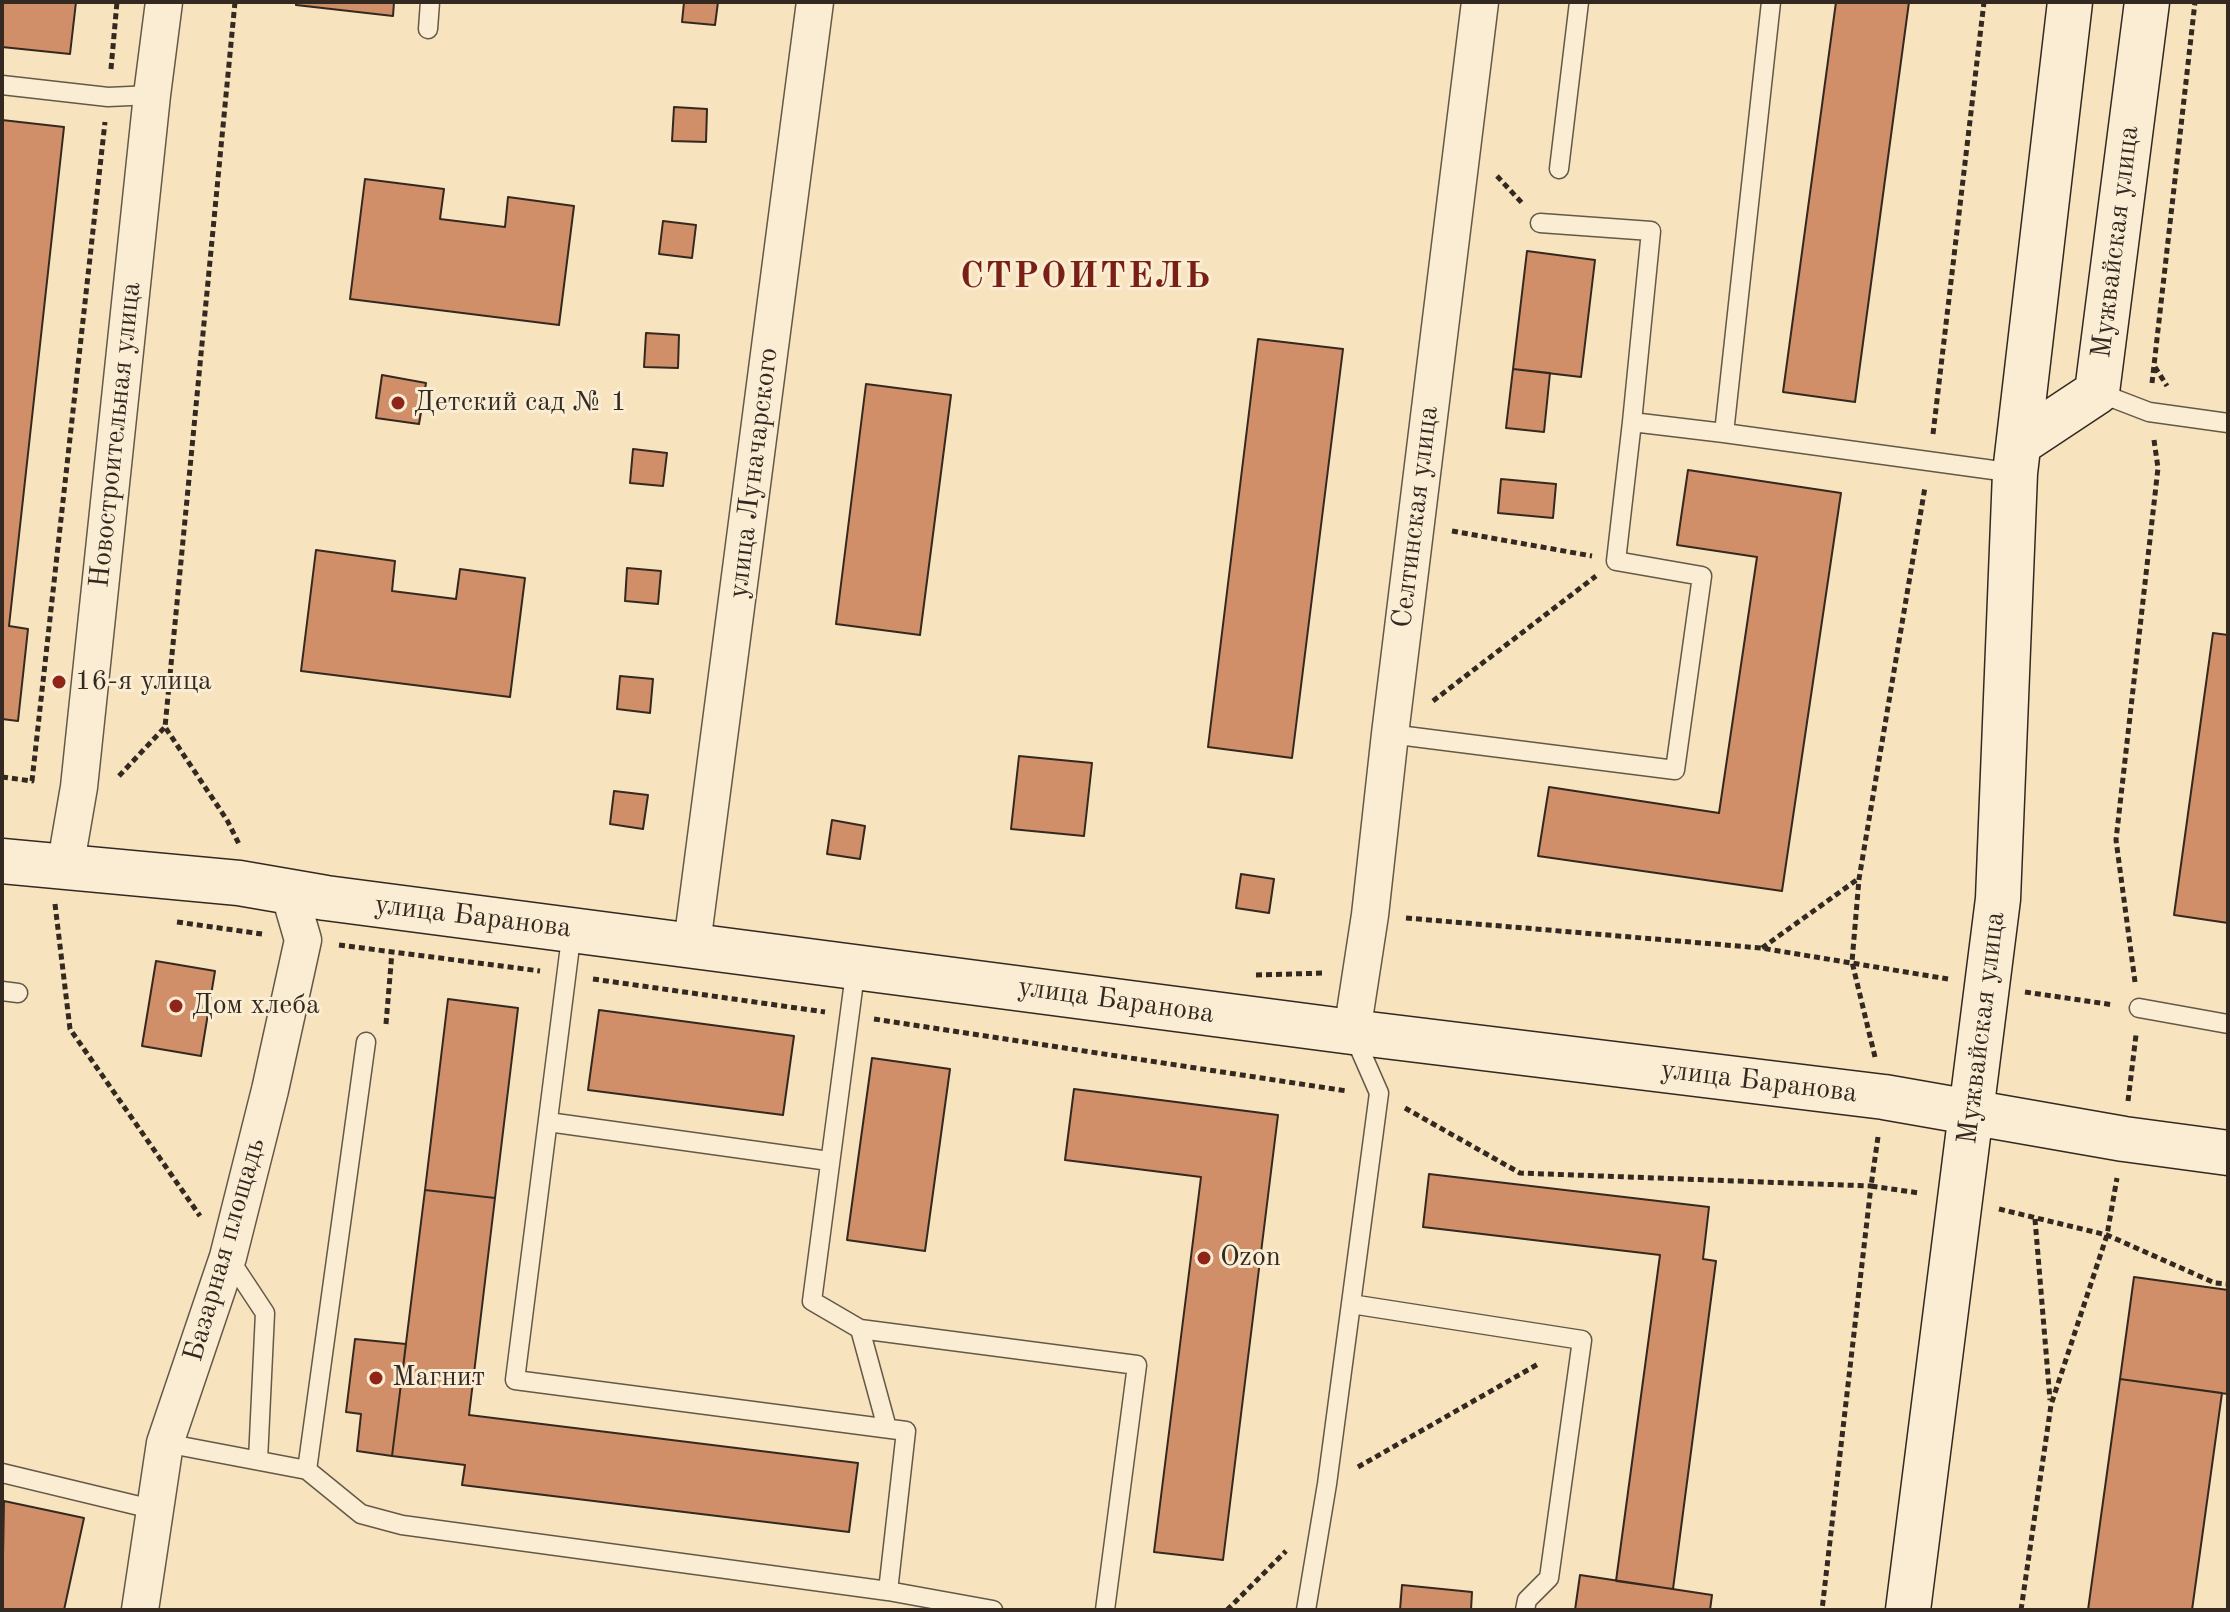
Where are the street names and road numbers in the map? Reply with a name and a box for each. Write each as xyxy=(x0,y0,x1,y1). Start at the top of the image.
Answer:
street label: Мужвайская улица xyxy=(2085,124,2147,360)
street label: Новостроительная улица xyxy=(83,281,149,589)
street label: улица Луначарского xyxy=(722,346,786,600)
street label: Селтинская улица xyxy=(1386,404,1446,630)
street label: улица Баранова xyxy=(373,888,573,946)
street label: Мужвайская улица xyxy=(1951,910,2013,1146)
street label: улица Баранова xyxy=(1016,971,1216,1031)
street label: улица Баранова xyxy=(1659,1053,1859,1111)
street label: Базарная площадь xyxy=(177,1134,273,1366)

